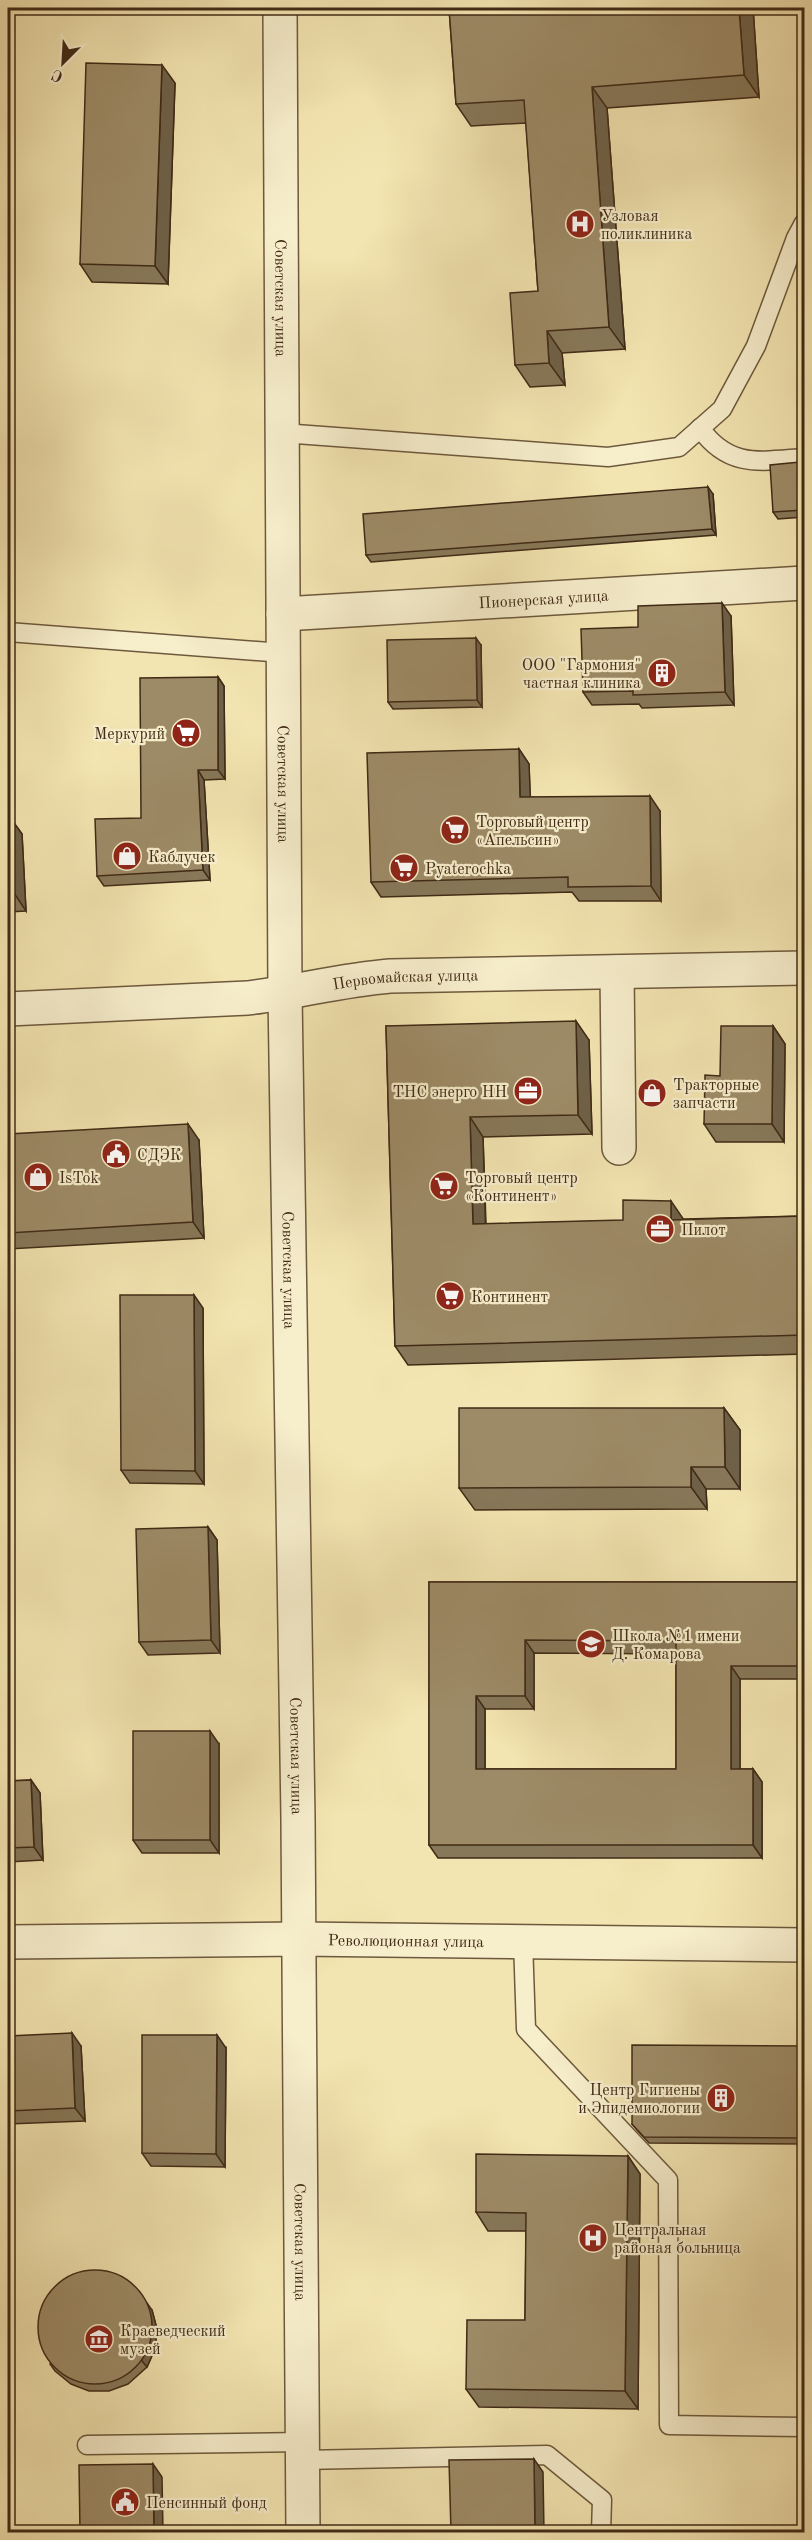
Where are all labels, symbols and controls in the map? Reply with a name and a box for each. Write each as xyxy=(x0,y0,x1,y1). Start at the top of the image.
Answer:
north arrow xyxy=(33,33,93,93)
text: С xyxy=(50,65,66,84)
hospital icon: Узловая поликлиника xyxy=(564,208,596,240)
place label: Узловая поликлиника xyxy=(601,209,692,243)
street label: Советская улица xyxy=(271,239,288,357)
street label: Пионерская улица xyxy=(478,589,609,612)
building icon: ООО "Гармония" частная клиника xyxy=(646,657,678,689)
place label: ООО "Гармония" частная клиника xyxy=(522,658,641,692)
supermarket icon: Меркурий xyxy=(170,717,202,749)
street label: Советская улица xyxy=(274,725,290,843)
place label: Меркурий xyxy=(94,727,165,743)
supermarket icon: Торговый центр «Апельсин» xyxy=(439,814,471,846)
place label: Торговый центр «Апельсин» xyxy=(476,815,589,849)
shop icon: Каблучек xyxy=(111,840,143,872)
place label: Каблучек xyxy=(148,850,215,866)
supermarket icon: Pyaterochka xyxy=(388,852,420,884)
place label: Pyaterochka xyxy=(425,862,511,878)
street label: Первомайская улица xyxy=(331,968,478,994)
office icon: ТНС энерго НН xyxy=(512,1075,544,1107)
shop icon: Тракторные запчасти xyxy=(636,1077,668,1109)
place label: Тракторные запчасти xyxy=(673,1078,759,1112)
place label: ТНС энерго НН xyxy=(392,1085,507,1101)
public building icon: СДЭК xyxy=(100,1138,132,1170)
place label: СДЭК xyxy=(137,1148,182,1164)
shop icon: IsTok xyxy=(22,1161,54,1193)
supermarket icon: Торговый центр «Континент» xyxy=(428,1170,460,1202)
place label: IsTok xyxy=(59,1171,99,1187)
place label: Торговый центр «Континент» xyxy=(465,1171,578,1205)
street label: Советская улица xyxy=(278,1211,296,1329)
office icon: Пилот xyxy=(644,1213,676,1245)
place label: Пилот xyxy=(681,1223,726,1239)
supermarket icon: Континент xyxy=(434,1280,466,1312)
place label: Континент xyxy=(471,1290,548,1306)
school or university icon: Школа №1 имени Д. Комарова xyxy=(575,1628,607,1660)
place label: Школа №1 имени Д. Комарова xyxy=(612,1629,739,1663)
street label: Советская улица xyxy=(286,1697,304,1815)
street label: Революционная улица xyxy=(328,1933,484,1951)
building icon: Центр Гигиены и Эпидемиологии xyxy=(705,2082,737,2114)
place label: Центр Гигиены и Эпидемиологии xyxy=(578,2083,700,2117)
street label: Советская улица xyxy=(291,2183,307,2301)
hospital icon: Центральная районая больница xyxy=(577,2222,609,2254)
place label: Центральная районая больница xyxy=(614,2223,741,2257)
museum icon: Краеведческий музей xyxy=(83,2323,115,2355)
place label: Краеведческий музей xyxy=(120,2324,226,2358)
public building icon: Пенсинный фонд xyxy=(109,2486,141,2518)
place label: Пенсинный фонд xyxy=(146,2496,267,2512)

